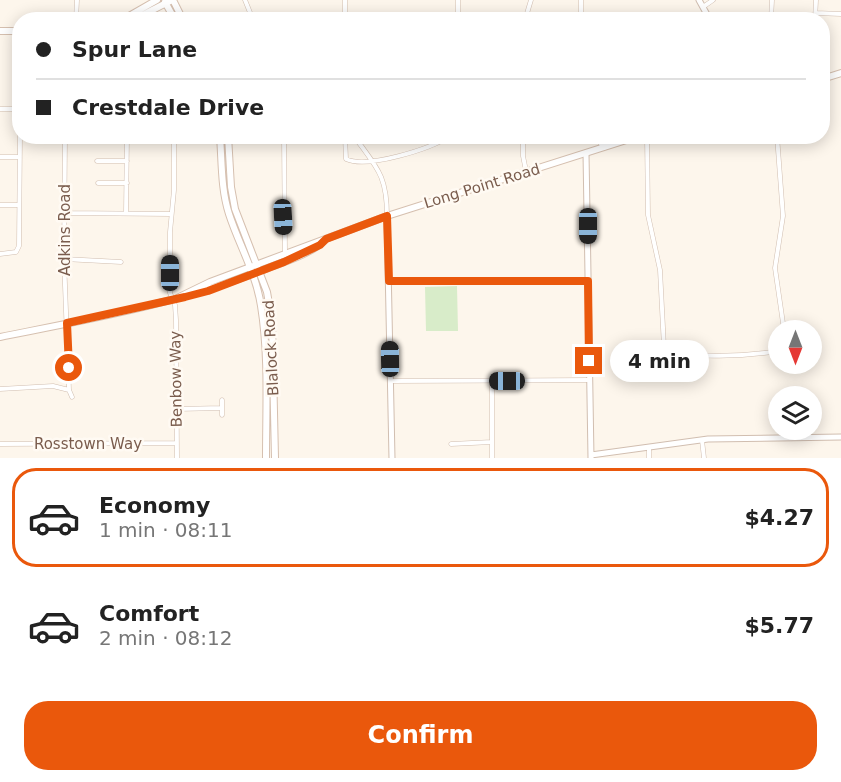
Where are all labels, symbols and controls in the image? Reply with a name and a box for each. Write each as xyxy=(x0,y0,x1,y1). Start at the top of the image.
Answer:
text: Spur Lane xyxy=(72,37,197,62)
text: Crestdale Drive xyxy=(72,95,264,120)
street label: Long Point Road xyxy=(422,160,542,212)
street label: Adkins Road xyxy=(56,184,74,276)
car xyxy=(273,199,293,235)
car xyxy=(579,208,597,244)
car xyxy=(161,255,179,291)
street label: Blalock Road xyxy=(259,299,283,397)
north arrow xyxy=(768,320,822,374)
map controls xyxy=(768,320,822,440)
street label: Benbow Way xyxy=(166,330,186,428)
callout: 4 min xyxy=(610,340,709,382)
car xyxy=(381,341,399,377)
route end xyxy=(575,347,602,374)
text: 4 min xyxy=(628,349,691,373)
route start xyxy=(55,354,82,381)
car xyxy=(489,372,525,390)
button: layers xyxy=(768,386,822,440)
street label: Rosstown Way xyxy=(34,435,142,453)
icon: car xyxy=(27,491,81,545)
text: Economy xyxy=(99,493,210,518)
text: $4.27 xyxy=(744,505,814,530)
text: 1 min · 08:11 xyxy=(99,518,233,542)
icon: car xyxy=(27,599,81,653)
text: Comfort xyxy=(99,601,199,626)
text: $5.77 xyxy=(744,613,814,638)
text: 2 min · 08:12 xyxy=(99,626,233,650)
button: Confirm xyxy=(24,701,817,770)

